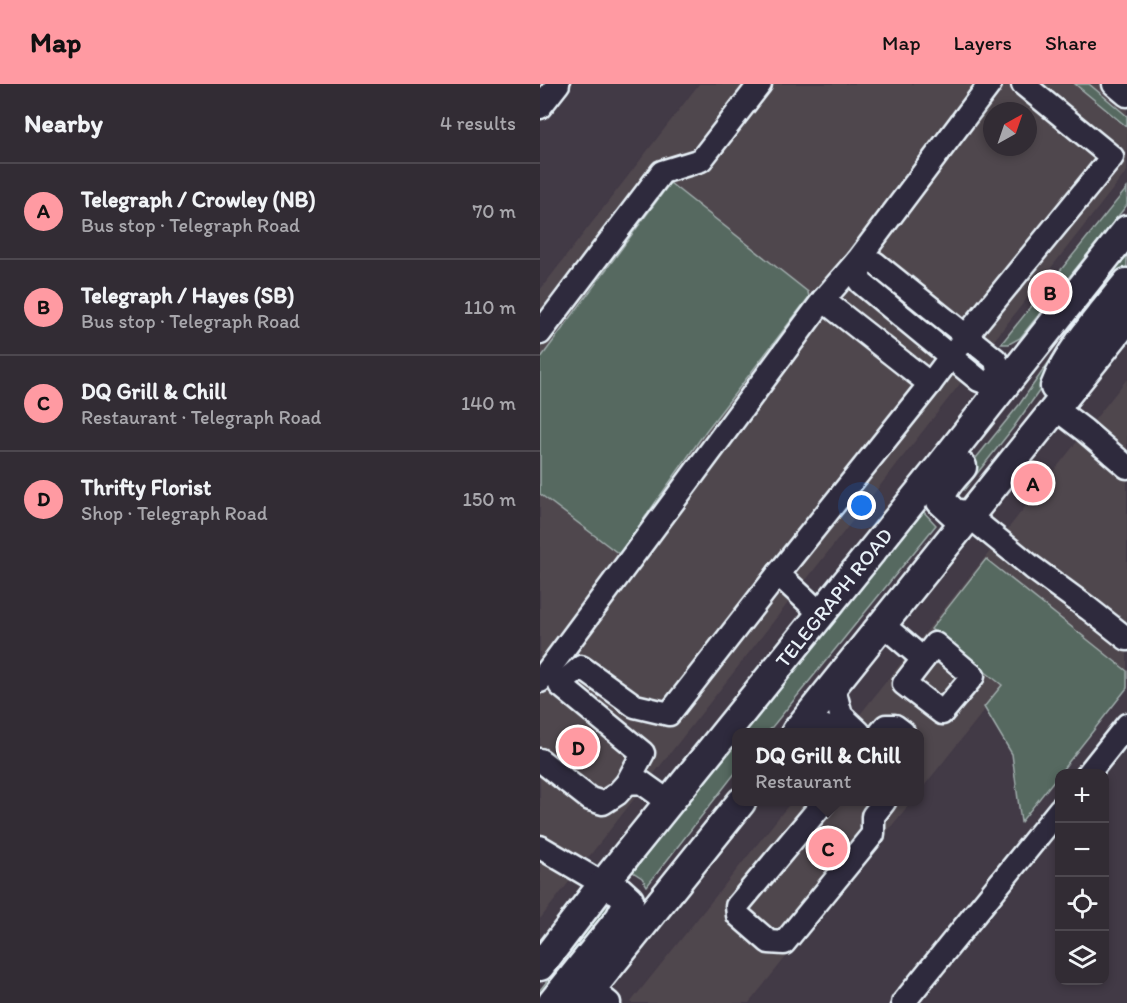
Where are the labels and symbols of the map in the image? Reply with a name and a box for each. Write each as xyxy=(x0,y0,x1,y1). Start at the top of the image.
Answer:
north arrow xyxy=(983,102,1037,156)
pin: B xyxy=(1030,270,1070,314)
pin: A xyxy=(1014,460,1052,506)
your location xyxy=(847,491,876,520)
street label: TELEGRAPH ROAD xyxy=(770,523,898,672)
pin: D xyxy=(558,724,597,770)
pin: C xyxy=(808,826,848,870)

